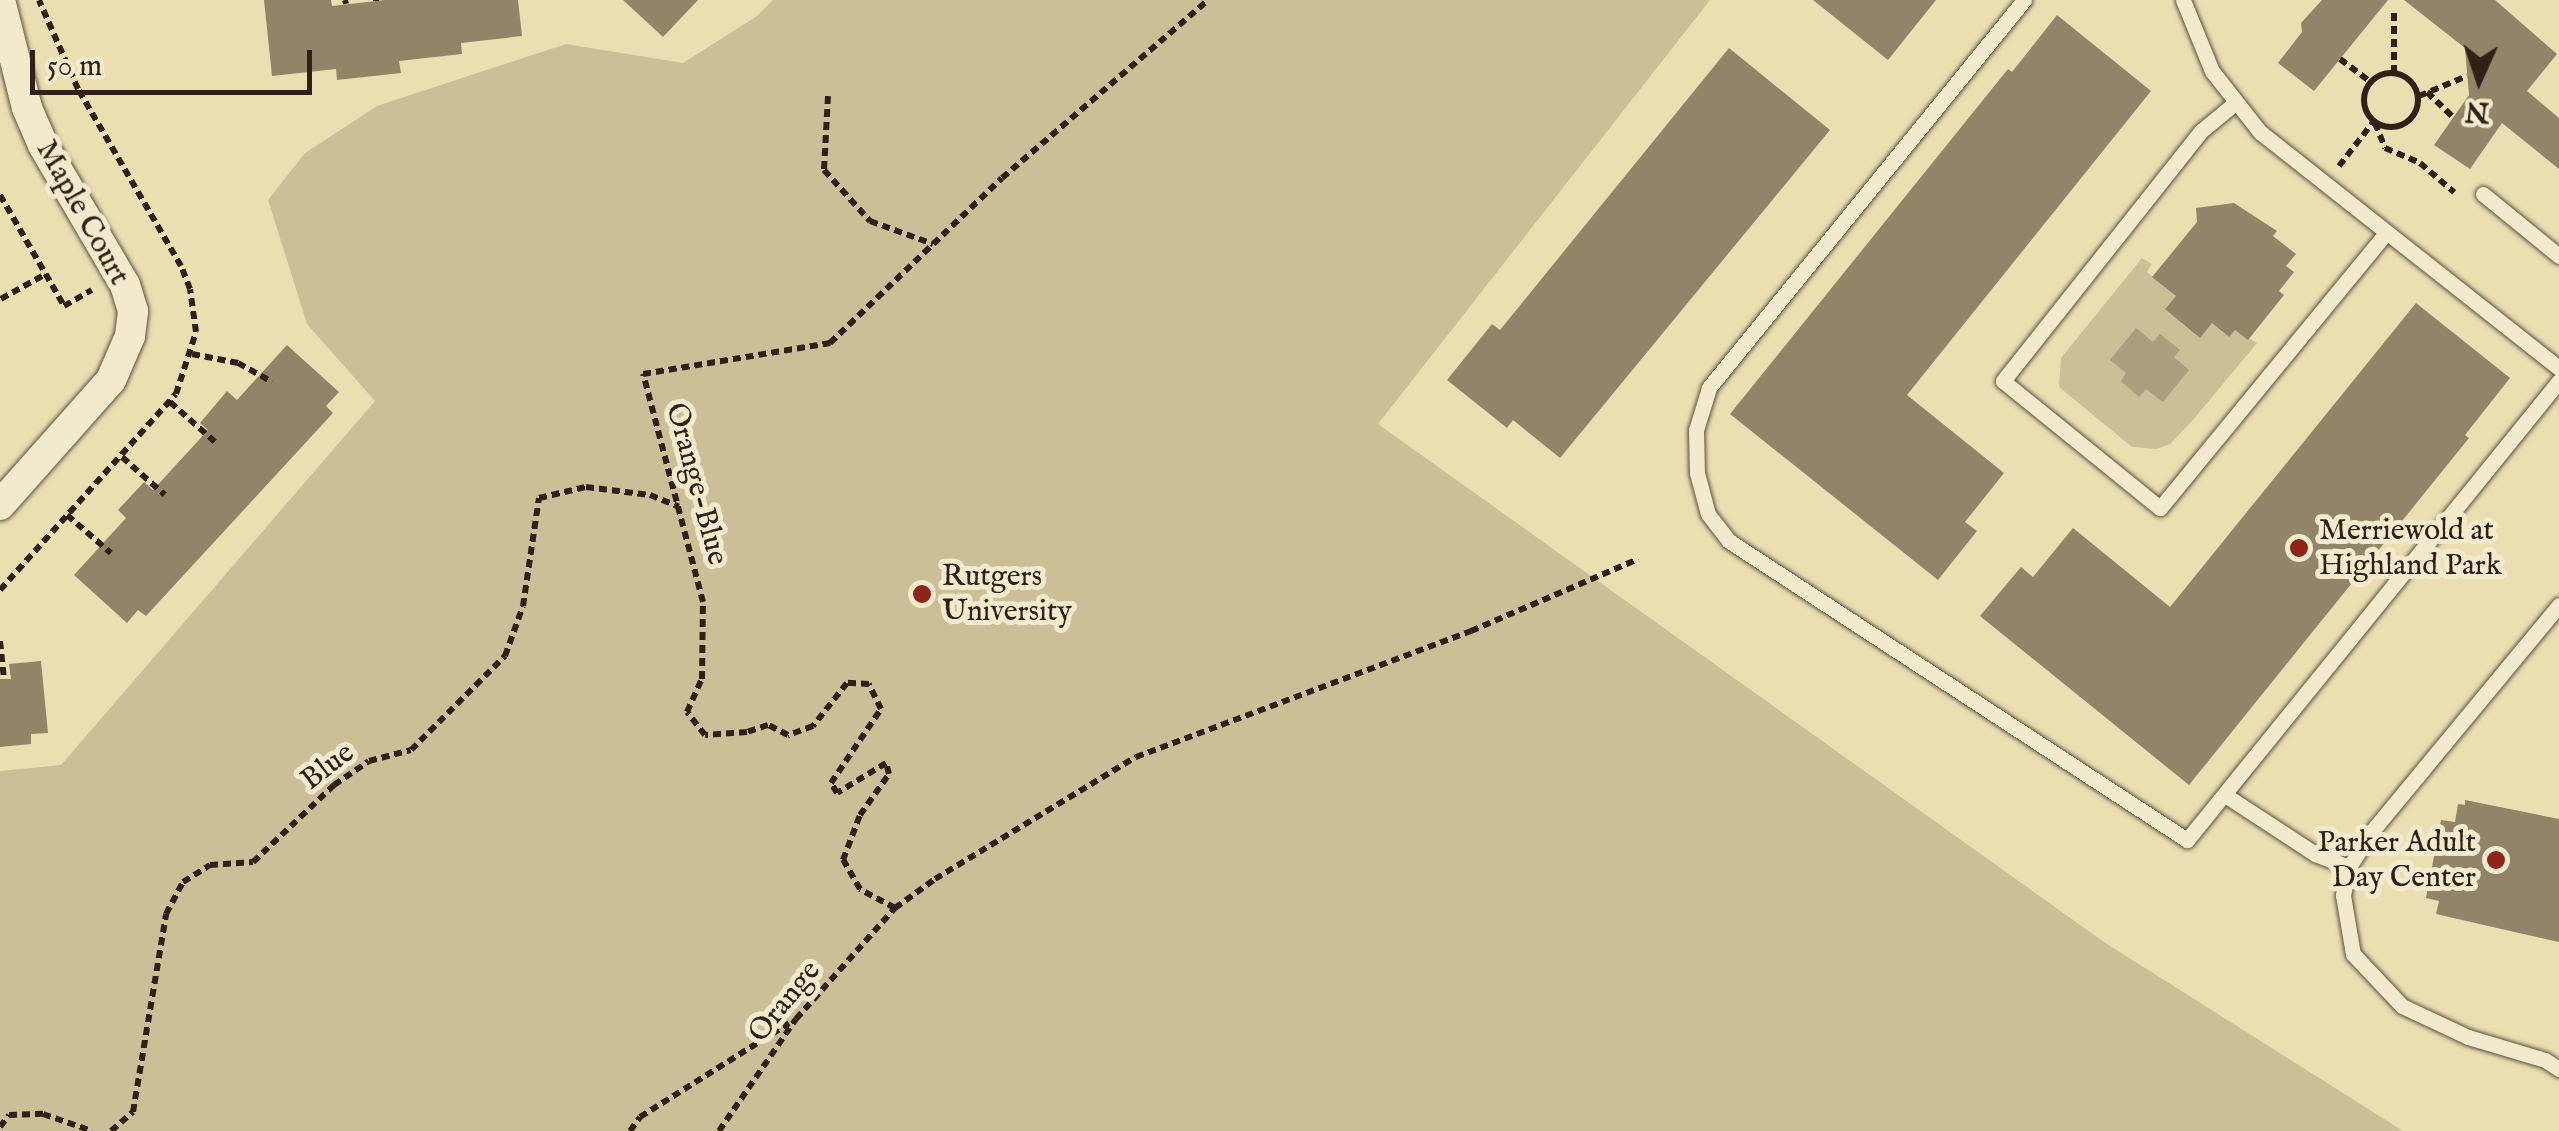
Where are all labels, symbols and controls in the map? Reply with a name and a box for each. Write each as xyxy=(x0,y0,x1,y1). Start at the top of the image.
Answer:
scale bar xyxy=(35,30,318,92)
north arrow xyxy=(2429,30,2529,130)
text: 50 m xyxy=(47,48,102,86)
text: N xyxy=(2464,92,2490,129)
street label: Maple Court xyxy=(27,134,137,292)
street label: Orange-Blue xyxy=(657,399,735,569)
place label: Merriewold at Highland Park xyxy=(2319,513,2502,584)
marker: Merriewold at Highland Park xyxy=(2288,537,2310,559)
place label: Rutgers University xyxy=(942,559,1072,630)
marker: Rutgers University xyxy=(911,583,933,605)
street label: Blue xyxy=(294,735,362,799)
place label: Parker Adult Day Center xyxy=(2317,825,2476,896)
marker: Parker Adult Day Center xyxy=(2485,849,2507,871)
street label: Orange xyxy=(741,954,829,1050)

